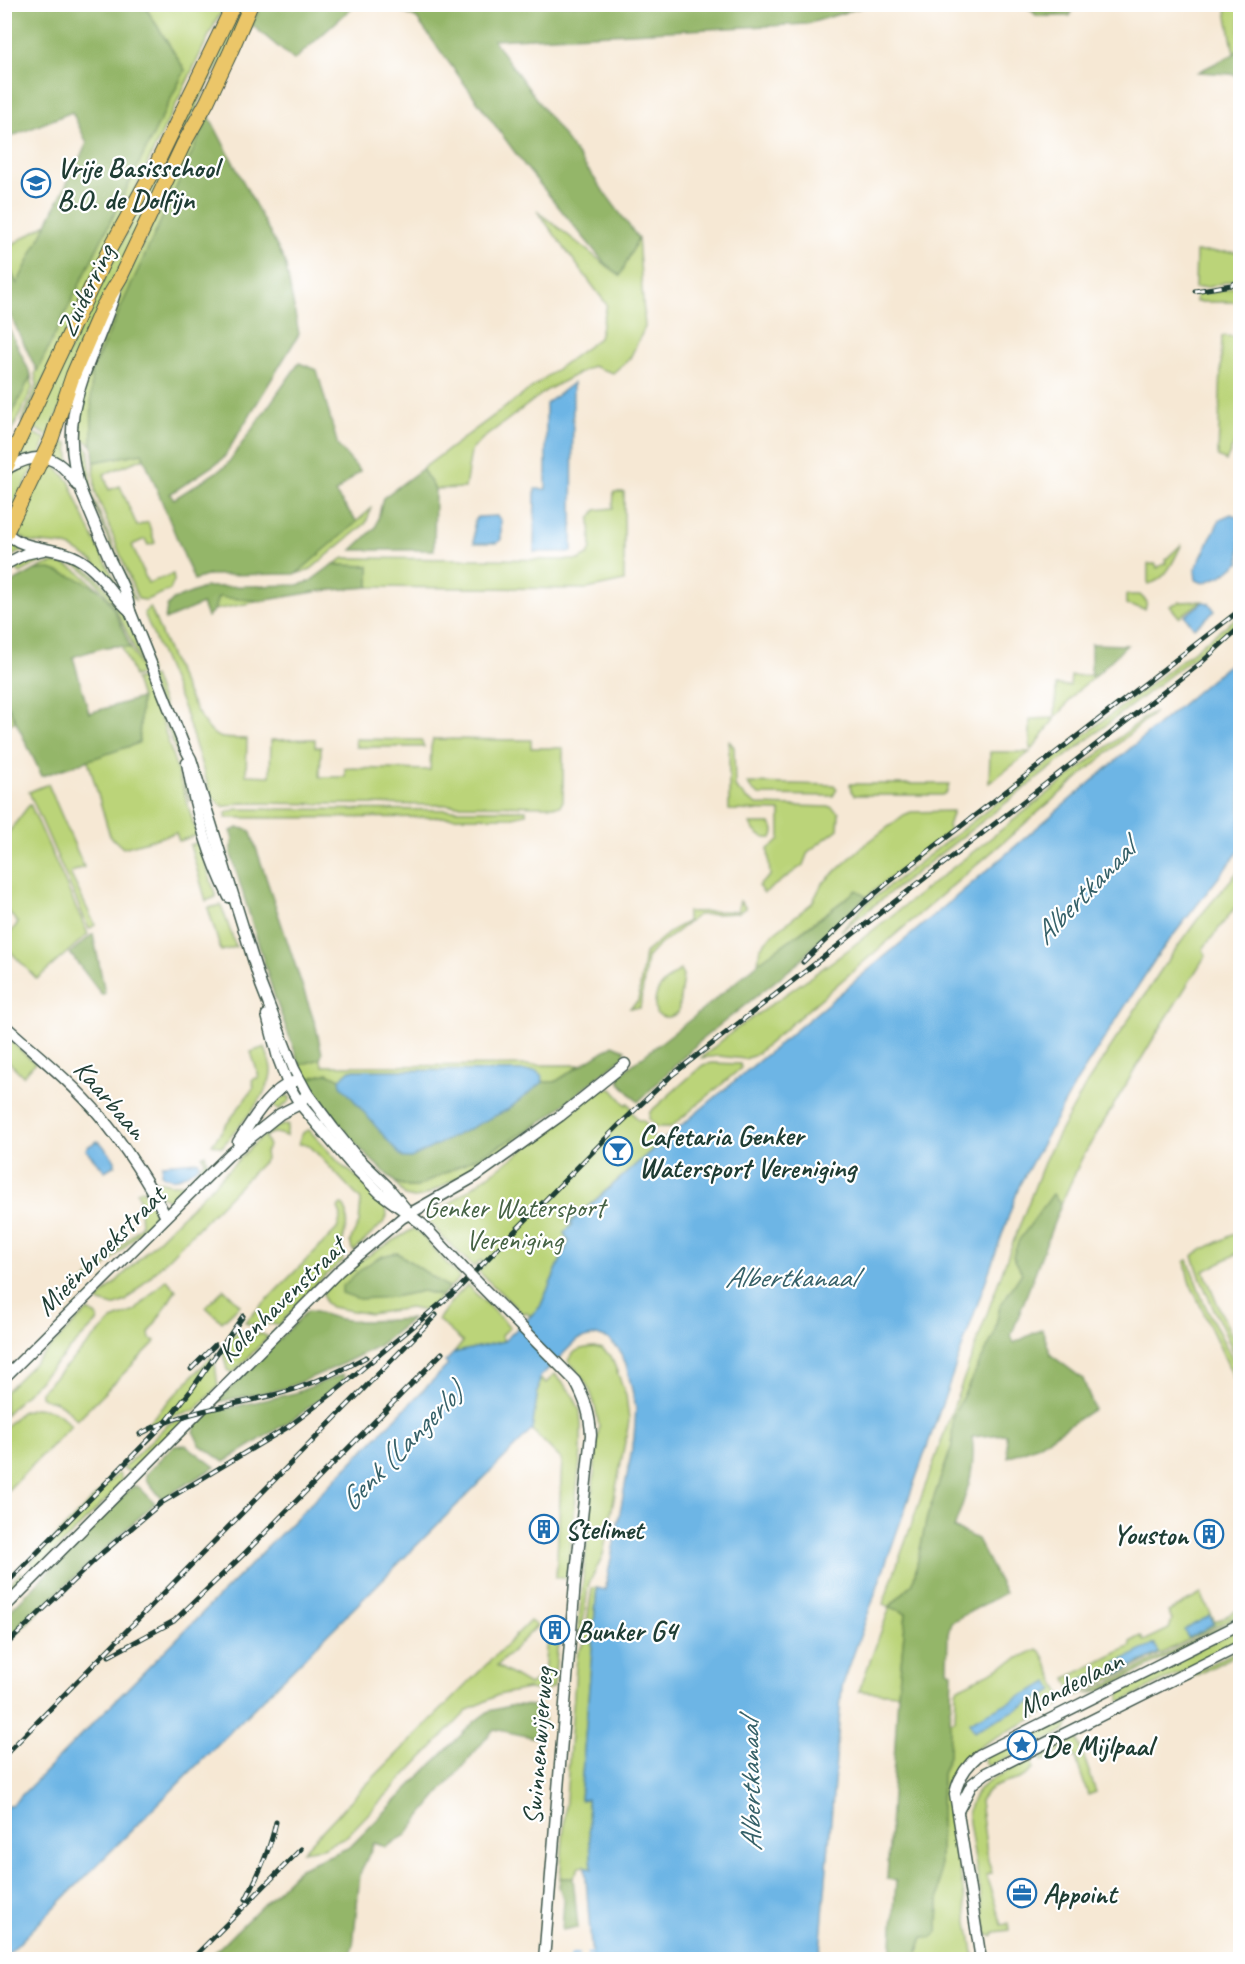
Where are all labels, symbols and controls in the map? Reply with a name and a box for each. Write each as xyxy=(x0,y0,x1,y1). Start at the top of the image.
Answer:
place label: Vrije Basisschool B.O. de Dolfijn xyxy=(57,150,223,217)
school or university icon: Vrije Basisschool B.O. de Dolfijn xyxy=(20,167,52,199)
street label: Zuiderring xyxy=(48,237,123,342)
water label: Albertkanaal xyxy=(1025,825,1150,952)
street label: Kaarbaan xyxy=(66,1052,156,1148)
place label: Cafetaria Genker Watersport Vereniging xyxy=(639,1118,859,1185)
bar icon: Cafetaria Genker Watersport Vereniging xyxy=(602,1135,634,1167)
street label: Mieënbroekstraat xyxy=(28,1176,175,1323)
park label: Genker Watersport Vereniging xyxy=(424,1190,608,1257)
street label: Kolenhavenstraat xyxy=(210,1227,355,1369)
water label: Albertkanaal xyxy=(725,1258,865,1296)
water label: Genk (Langerlo) xyxy=(331,1371,475,1519)
place label: Stelimet xyxy=(565,1512,646,1547)
building icon: Stelimet xyxy=(528,1513,560,1545)
place label: Youston xyxy=(1113,1517,1190,1552)
building icon: Youston xyxy=(1193,1518,1225,1550)
place label: Bunker G4 xyxy=(576,1613,680,1648)
building icon: Bunker G4 xyxy=(539,1614,571,1646)
street label: Mondeolaan xyxy=(1012,1641,1130,1725)
street label: Swinnenwijerweg xyxy=(515,1664,561,1826)
water label: Albertkanaal xyxy=(730,1710,770,1852)
place label: De Mijlpaal xyxy=(1043,1728,1158,1763)
place icon: De Mijlpaal xyxy=(1006,1729,1038,1761)
place label: Appoint xyxy=(1043,1876,1119,1911)
office icon: Appoint xyxy=(1006,1877,1038,1909)

